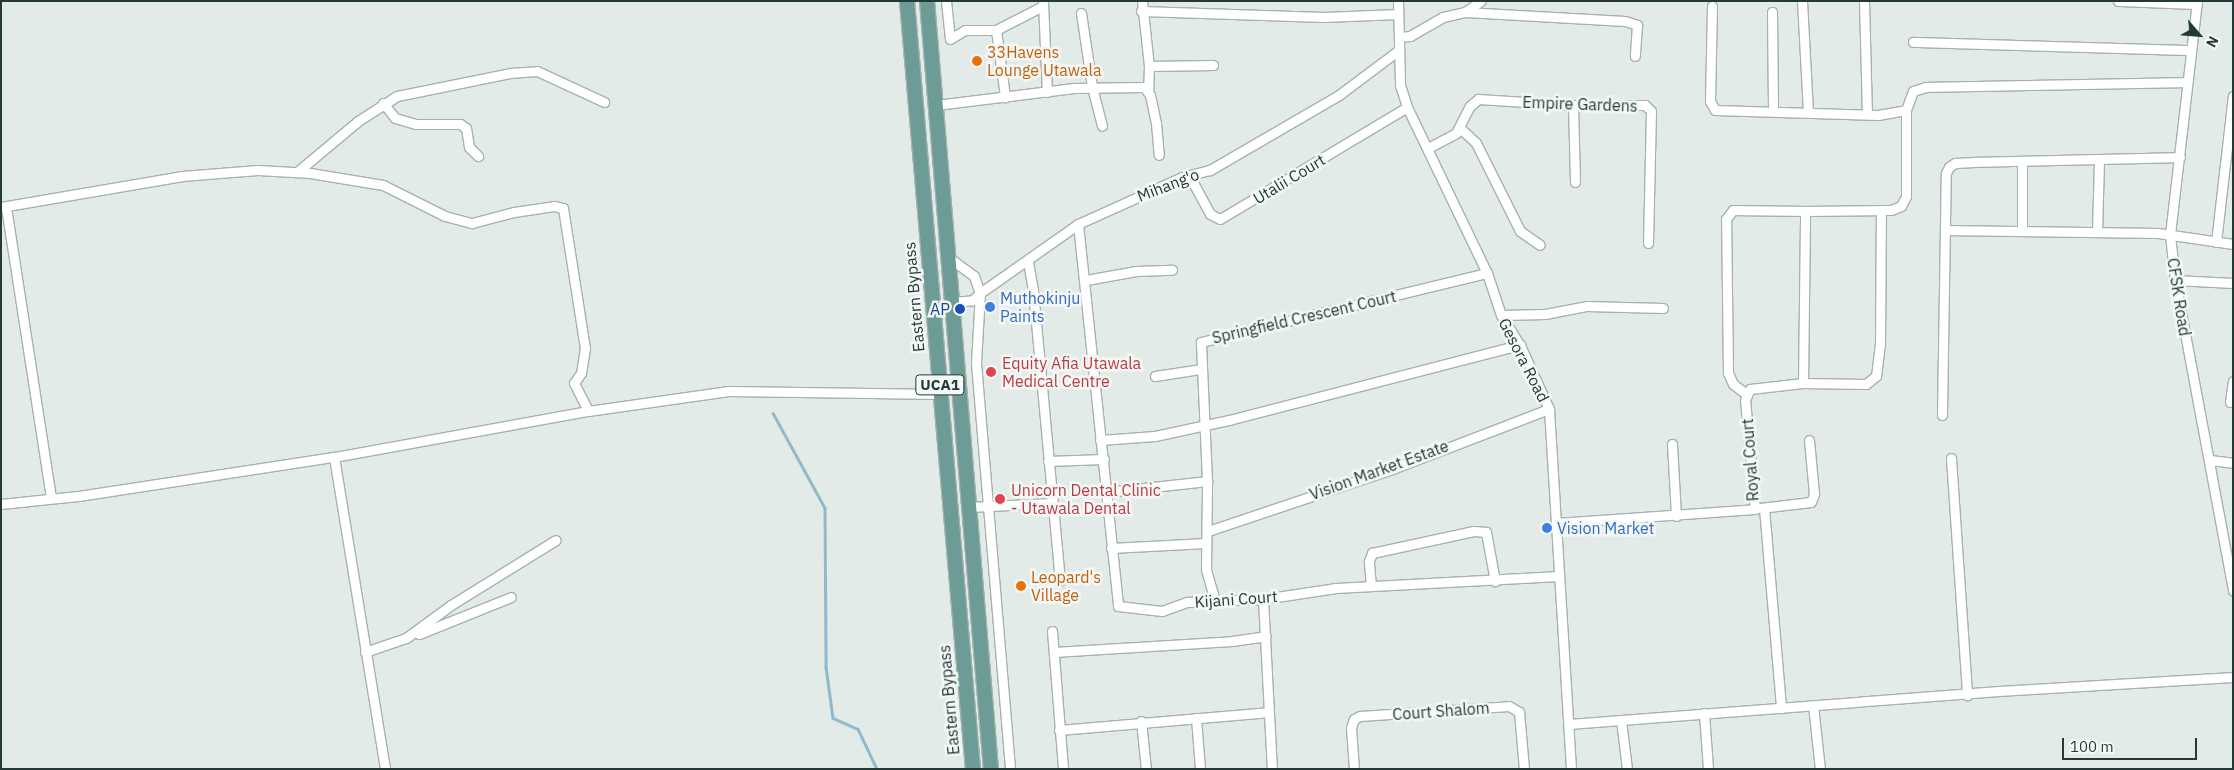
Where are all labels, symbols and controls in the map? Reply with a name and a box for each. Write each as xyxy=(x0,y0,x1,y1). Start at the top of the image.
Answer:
north arrow xyxy=(2174,10,2224,60)
text: N xyxy=(2202,33,2223,50)
place label: 33Havens Lounge Utawala xyxy=(987,42,1101,80)
marker: 33Havens Lounge Utawala xyxy=(971,55,983,67)
street label: Empire Gardens xyxy=(1522,92,1638,116)
street label: Utalii Court xyxy=(1249,150,1329,208)
street label: Mihang'o xyxy=(1134,164,1202,206)
street label: Eastern Bypass xyxy=(900,241,928,353)
street label: CFSK Road xyxy=(2163,257,2195,337)
street label: Springfield Crescent Court xyxy=(1210,286,1398,348)
place label: Muthokinju Paints xyxy=(1000,288,1080,326)
place label: AP xyxy=(930,299,950,319)
marker: Muthokinju Paints xyxy=(984,301,996,313)
marker: AP xyxy=(954,303,966,315)
street label: Gesora Road xyxy=(1495,315,1553,405)
place label: Equity Afia Utawala Medical Centre xyxy=(1002,353,1141,391)
marker: Equity Afia Utawala Medical Centre xyxy=(984,365,998,379)
road number: UCA1 xyxy=(915,372,965,398)
street label: Royal Court xyxy=(1738,418,1762,502)
street label: Vision Market Estate xyxy=(1307,436,1451,504)
place label: Unicorn Dental Clinic - Utawala Dental xyxy=(1011,480,1161,518)
marker: Unicorn Dental Clinic - Utawala Dental xyxy=(993,492,1007,506)
place label: Vision Market xyxy=(1557,518,1654,538)
marker: Vision Market xyxy=(1541,522,1553,534)
place label: Leopard's Village xyxy=(1031,567,1101,605)
marker: Leopard's Village xyxy=(1015,580,1027,592)
street label: Kijani Court xyxy=(1194,587,1278,611)
street label: Eastern Bypass xyxy=(935,644,963,756)
street label: Court Shalom xyxy=(1392,698,1490,724)
scale bar xyxy=(2064,728,2199,760)
text: 100 m xyxy=(2070,737,2114,756)

